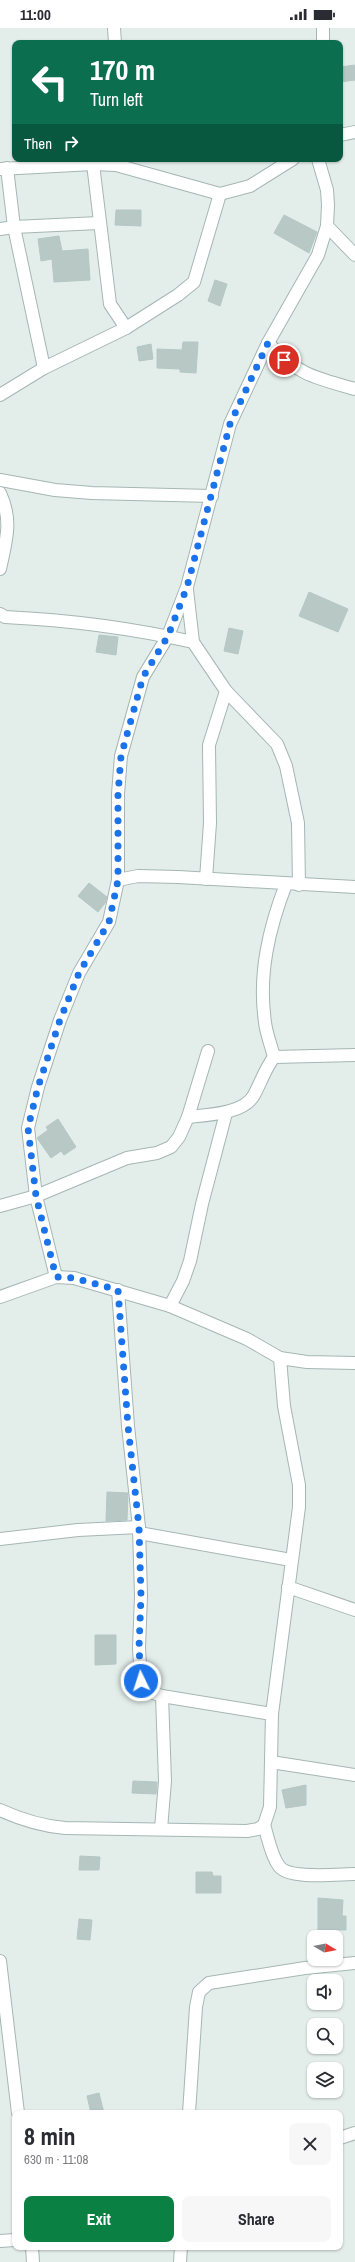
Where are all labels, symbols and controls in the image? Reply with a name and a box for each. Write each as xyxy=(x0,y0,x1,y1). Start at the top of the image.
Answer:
text: 11:00 xyxy=(20,4,51,25)
text: 170 m xyxy=(90,51,155,89)
icon: left xyxy=(24,56,76,108)
text: Turn left xyxy=(90,87,143,112)
icon: right xyxy=(60,132,82,154)
text: Then xyxy=(24,133,52,154)
pin xyxy=(267,343,301,377)
icon: arrive xyxy=(273,349,295,371)
position arrow xyxy=(120,1660,162,1702)
north arrow xyxy=(307,1930,343,1966)
map controls xyxy=(307,1930,343,2098)
button: sound xyxy=(307,1974,343,2010)
button: search xyxy=(307,2018,343,2054)
button: layers xyxy=(307,2062,343,2098)
text: 8 min xyxy=(24,2120,75,2152)
button: close xyxy=(289,2123,331,2165)
text: 630 m · 11:08 xyxy=(24,2151,88,2168)
button: Exit xyxy=(24,2196,174,2242)
button: Share xyxy=(182,2196,331,2242)

